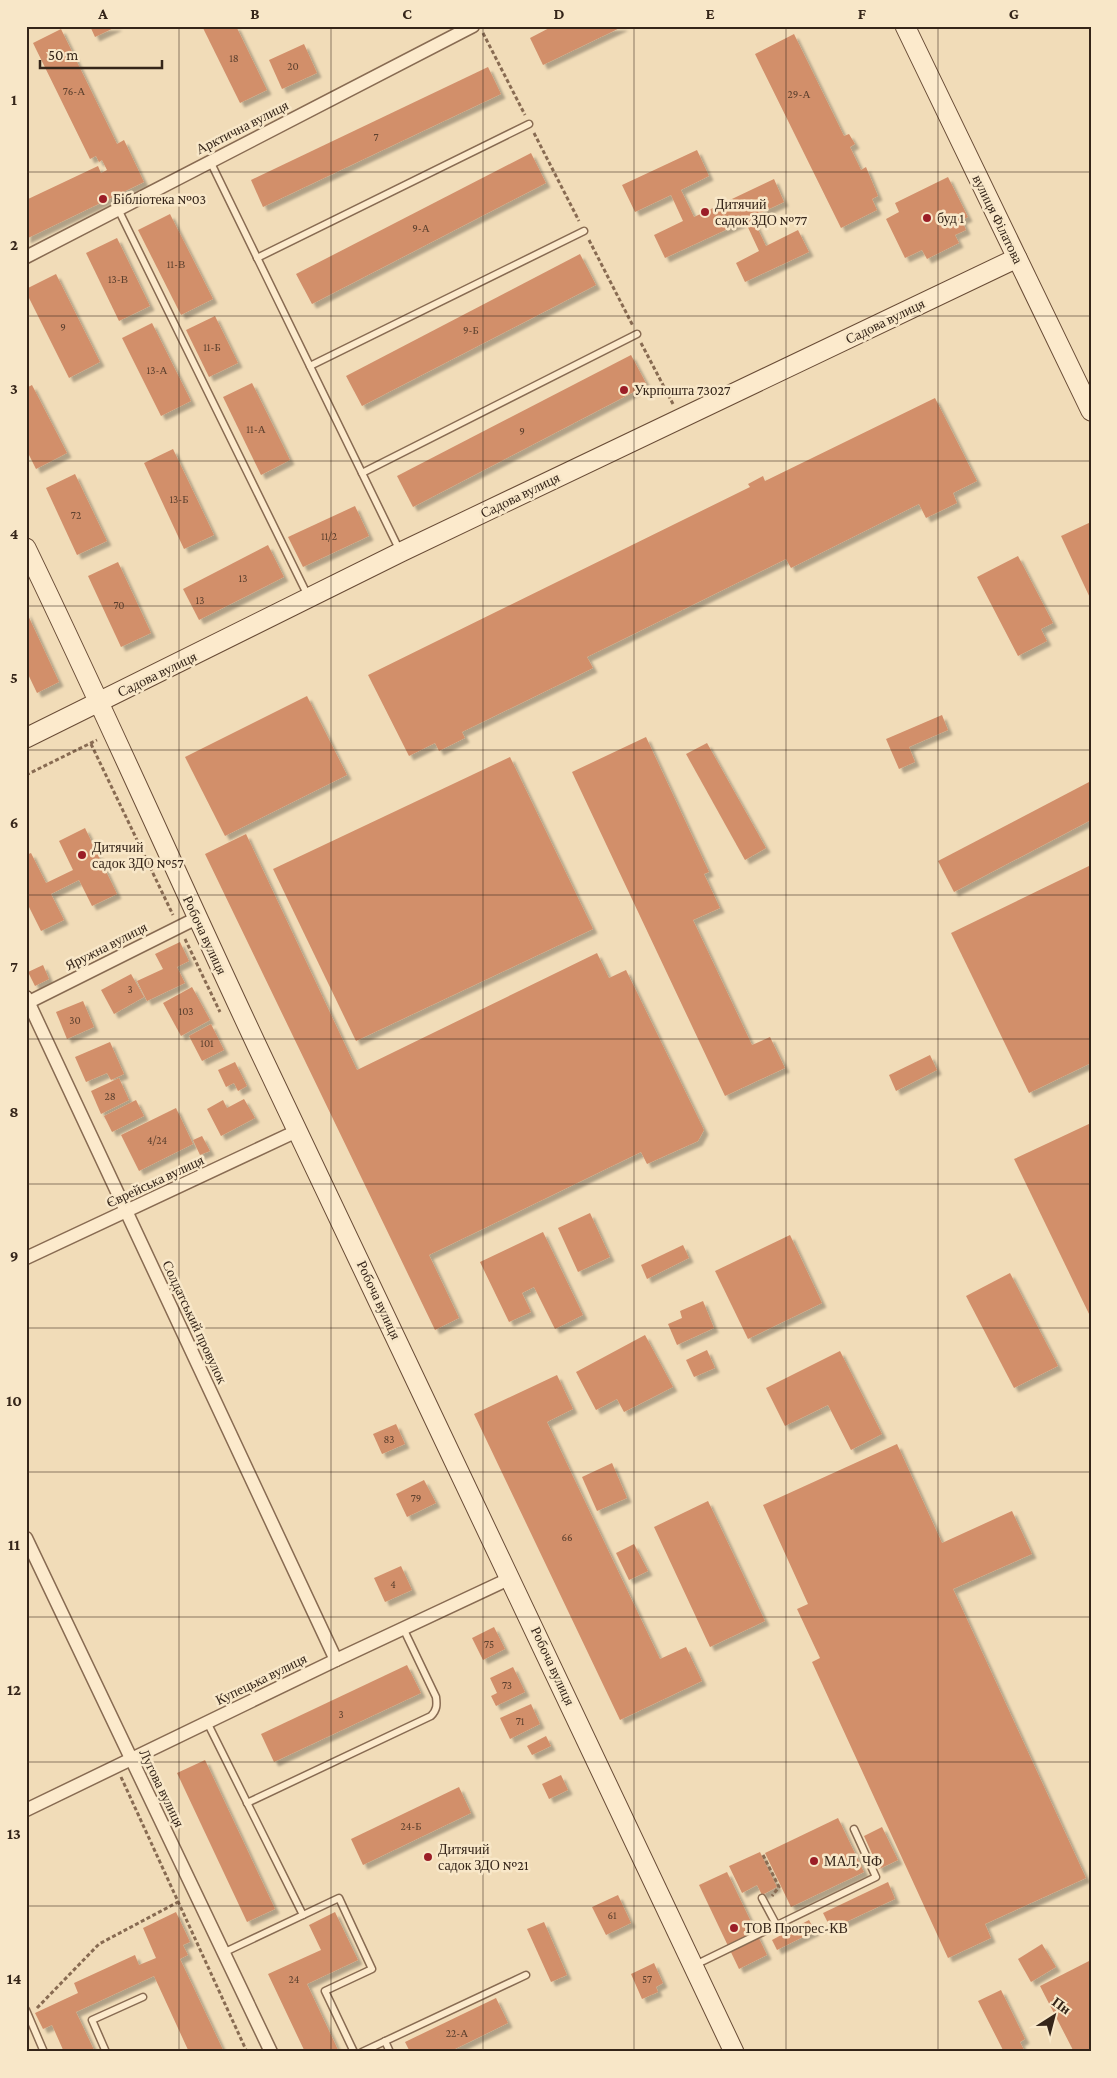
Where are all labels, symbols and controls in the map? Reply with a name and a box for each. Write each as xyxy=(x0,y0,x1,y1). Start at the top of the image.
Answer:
text: A xyxy=(97,5,108,22)
text: B xyxy=(250,5,260,22)
text: C xyxy=(402,5,412,22)
text: D xyxy=(553,5,565,22)
text: E xyxy=(705,5,715,22)
text: F xyxy=(858,5,867,22)
text: G xyxy=(1009,5,1019,22)
scale bar xyxy=(40,38,162,70)
text: 50 m xyxy=(48,47,78,63)
house number: 18 xyxy=(229,52,239,64)
house number: 20 xyxy=(287,60,299,72)
house number: 76-А xyxy=(63,85,85,97)
house number: 29-А xyxy=(788,88,810,100)
text: 1 xyxy=(11,91,17,108)
street label: Арктична вулиця xyxy=(193,97,291,157)
house number: 7 xyxy=(373,131,379,143)
street label: вулиця Філатова xyxy=(970,172,1027,267)
place label: Бібліотека №03 xyxy=(113,191,206,207)
marker: Бібліотека №03 xyxy=(97,193,109,205)
place label: Дитячий садок ЗДО №77 xyxy=(715,196,808,228)
marker: Дитячий садок ЗДО №77 xyxy=(699,206,711,218)
place label: буд 1 xyxy=(937,210,964,226)
marker: буд 1 xyxy=(921,212,933,224)
house number: 9-А xyxy=(412,222,430,234)
text: 2 xyxy=(10,236,18,253)
house number: 11-В xyxy=(167,258,185,270)
house number: 13-В xyxy=(108,273,128,285)
street label: Садова вулиця xyxy=(843,295,928,347)
house number: 9 xyxy=(60,321,66,333)
house number: 9-Б xyxy=(463,324,479,336)
house number: 11-Б xyxy=(203,341,221,353)
house number: 13-А xyxy=(147,364,167,376)
text: 3 xyxy=(10,380,18,397)
place label: Укрпошта 73027 xyxy=(634,382,731,398)
marker: Укрпошта 73027 xyxy=(618,384,630,396)
house number: 11-А xyxy=(246,423,266,435)
house number: 9 xyxy=(519,425,525,437)
street label: Садова вулиця xyxy=(478,469,563,521)
house number: 13-Б xyxy=(169,493,189,505)
house number: 72 xyxy=(71,509,81,521)
text: 4 xyxy=(10,525,19,542)
house number: 11/2 xyxy=(321,530,337,542)
house number: 13 xyxy=(239,572,247,584)
house number: 13 xyxy=(196,594,204,606)
house number: 70 xyxy=(113,599,125,611)
street label: Садова вулиця xyxy=(115,648,200,700)
text: 5 xyxy=(10,669,18,686)
text: 6 xyxy=(10,814,18,831)
place label: Дитячий садок ЗДО №57 xyxy=(92,839,184,871)
marker: Дитячий садок ЗДО №57 xyxy=(76,849,88,861)
street label: Робоча вулиця xyxy=(180,893,230,977)
street label: Яружна вулиця xyxy=(62,918,150,974)
text: 7 xyxy=(10,958,18,975)
house number: 3 xyxy=(127,983,133,995)
house number: 103 xyxy=(179,1005,194,1017)
house number: 30 xyxy=(69,1014,81,1026)
house number: 101 xyxy=(200,1037,214,1049)
house number: 28 xyxy=(104,1090,116,1102)
text: 8 xyxy=(9,1103,19,1120)
house number: 4/24 xyxy=(147,1134,167,1146)
street label: Єврейська вулиця xyxy=(104,1151,207,1211)
text: 9 xyxy=(10,1247,18,1264)
street label: Солдатський провулок xyxy=(159,1258,231,1386)
street label: Робоча вулиця xyxy=(354,1258,404,1342)
text: 10 xyxy=(6,1392,22,1409)
house number: 83 xyxy=(384,1433,394,1445)
house number: 79 xyxy=(411,1492,421,1504)
house number: 66 xyxy=(561,1531,573,1543)
text: 11 xyxy=(8,1536,20,1553)
house number: 4 xyxy=(390,1578,396,1590)
street label: Робоча вулиця xyxy=(528,1624,578,1708)
house number: 75 xyxy=(484,1638,494,1650)
street label: Купецька вулиця xyxy=(213,1650,310,1708)
house number: 73 xyxy=(502,1679,512,1691)
text: 12 xyxy=(7,1681,21,1698)
house number: 3 xyxy=(338,1708,344,1720)
house number: 71 xyxy=(516,1715,525,1727)
street label: Лугова вулиця xyxy=(136,1746,188,1830)
house number: 24-Б xyxy=(400,1820,422,1832)
text: 13 xyxy=(7,1825,21,1842)
place label: Дитячий садок ЗДО №21 xyxy=(438,1841,529,1873)
marker: Дитячий садок ЗДО №21 xyxy=(422,1851,434,1863)
place label: МАЛ, ЧФ xyxy=(824,1853,882,1869)
marker: МАЛ, ЧФ xyxy=(808,1855,820,1867)
house number: 61 xyxy=(607,1909,617,1921)
place label: ТОВ Прогрес-КВ xyxy=(744,1920,848,1936)
marker: ТОВ Прогрес-КВ xyxy=(728,1922,740,1934)
text: 14 xyxy=(7,1970,22,1987)
house number: 24 xyxy=(289,1973,300,1985)
house number: 57 xyxy=(642,1973,652,1985)
north arrow xyxy=(1030,1990,1080,2040)
text: Пн xyxy=(1049,1993,1074,2018)
house number: 22-А xyxy=(446,2027,468,2039)

